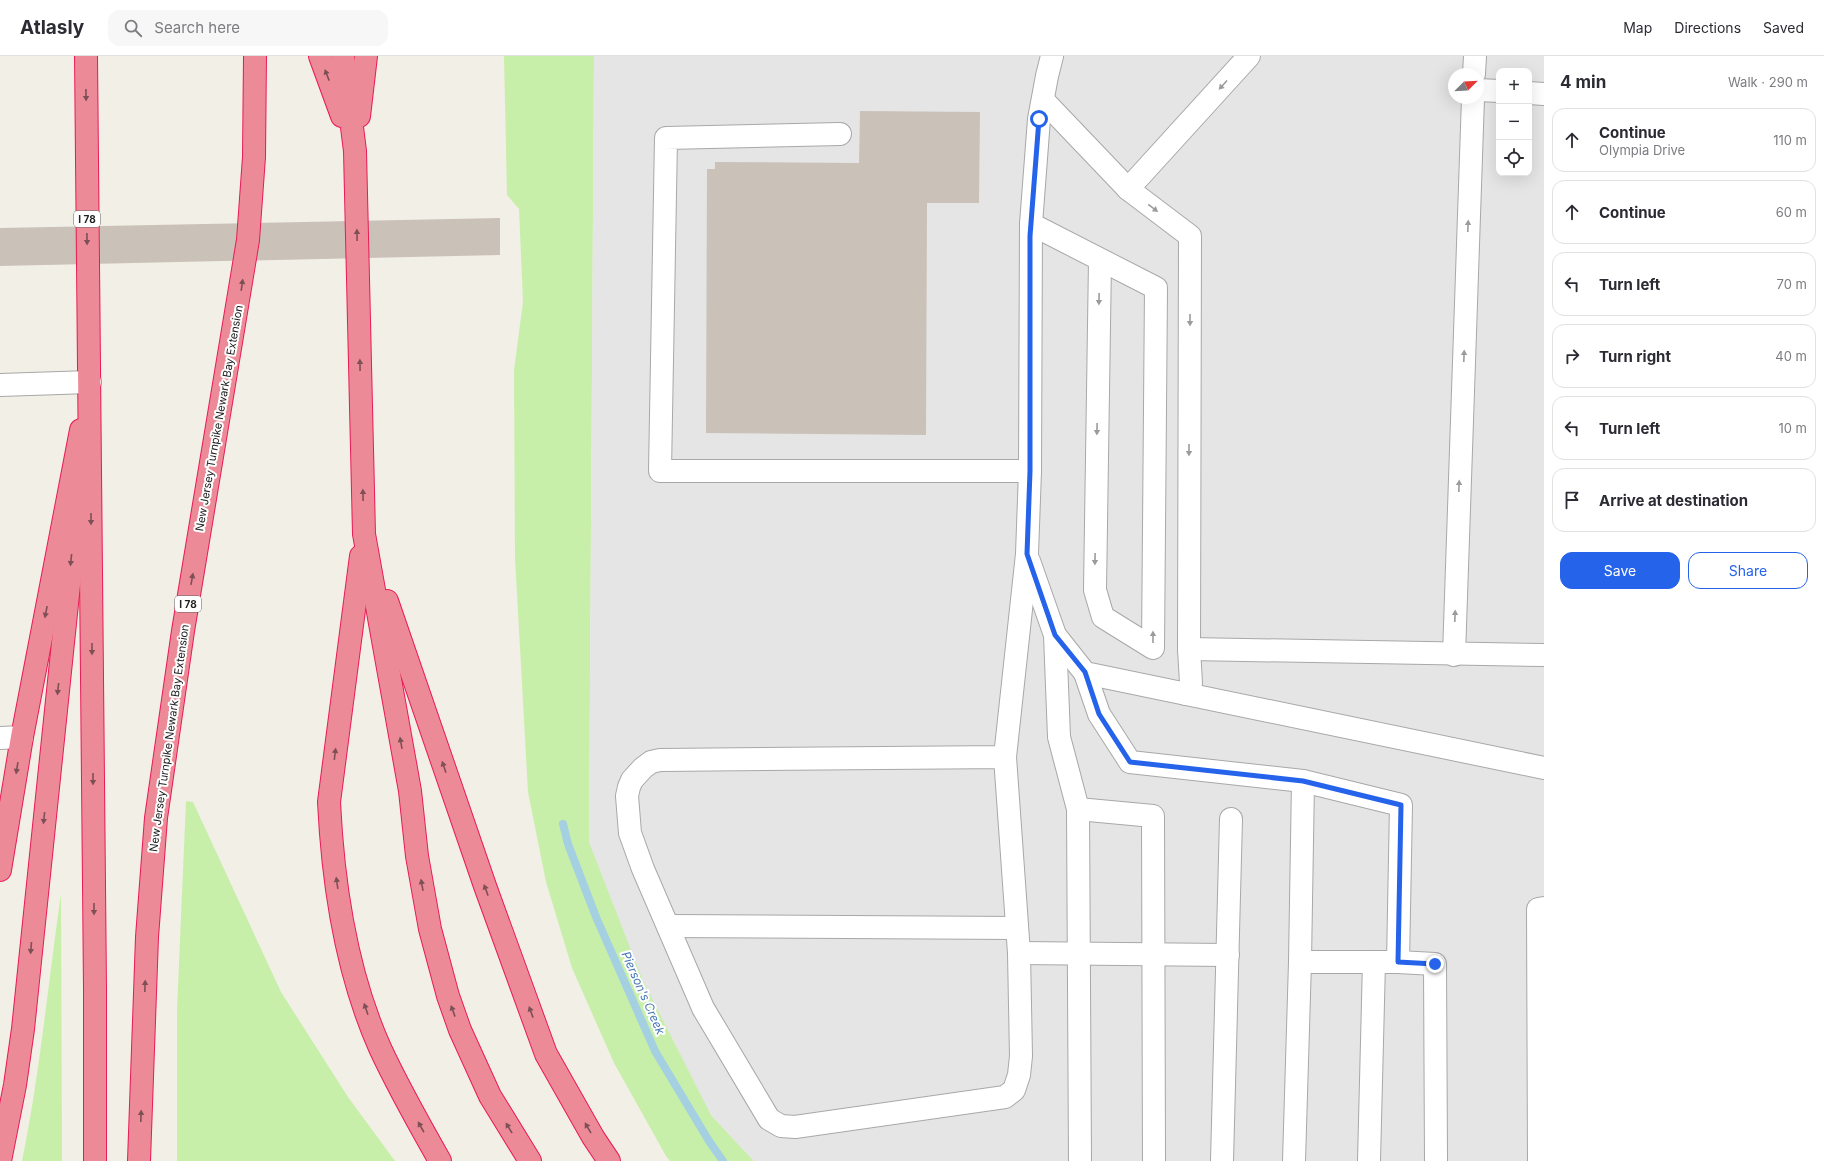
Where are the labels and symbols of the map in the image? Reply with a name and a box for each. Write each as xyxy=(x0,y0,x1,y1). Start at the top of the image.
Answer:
one-way arrow xyxy=(323,68,329,80)
north arrow xyxy=(1448,68,1484,104)
one-way arrow xyxy=(1218,80,1228,90)
one-way arrow xyxy=(83,89,89,102)
route start xyxy=(1030,110,1048,128)
one-way arrow xyxy=(1148,204,1158,212)
road number: I 78 xyxy=(74,211,100,227)
one-way arrow xyxy=(1465,220,1472,232)
one-way arrow xyxy=(354,228,360,241)
one-way arrow xyxy=(84,233,91,245)
one-way arrow xyxy=(239,279,245,291)
one-way arrow xyxy=(1096,293,1103,305)
street label: New Jersey Turnpike Newark Bay Extension xyxy=(192,304,246,532)
one-way arrow xyxy=(1187,314,1193,327)
one-way arrow xyxy=(1461,349,1467,362)
one-way arrow xyxy=(357,358,363,371)
one-way arrow xyxy=(1094,423,1101,435)
one-way arrow xyxy=(1186,444,1192,457)
one-way arrow xyxy=(1456,480,1463,492)
one-way arrow xyxy=(360,488,366,501)
one-way arrow xyxy=(88,513,94,526)
one-way arrow xyxy=(1092,553,1098,566)
one-way arrow xyxy=(68,554,75,566)
one-way arrow xyxy=(189,573,195,585)
road number: I 78 xyxy=(175,596,201,612)
one-way arrow xyxy=(43,606,49,619)
one-way arrow xyxy=(1452,609,1458,622)
street label: New Jersey Turnpike Newark Bay Extension xyxy=(146,623,192,853)
one-way arrow xyxy=(1150,630,1156,643)
one-way arrow xyxy=(89,643,95,656)
one-way arrow xyxy=(54,683,61,695)
one-way arrow xyxy=(398,737,404,749)
one-way arrow xyxy=(332,748,338,760)
one-way arrow xyxy=(441,761,447,773)
one-way arrow xyxy=(14,762,20,774)
one-way arrow xyxy=(90,773,96,786)
one-way arrow xyxy=(41,812,47,824)
one-way arrow xyxy=(333,877,339,889)
one-way arrow xyxy=(419,879,425,891)
one-way arrow xyxy=(483,884,489,896)
one-way arrow xyxy=(91,903,97,916)
one-way arrow xyxy=(27,942,34,954)
water label: Pierson's Creek xyxy=(618,949,669,1037)
route end xyxy=(1426,955,1444,973)
one-way arrow xyxy=(142,980,149,992)
one-way arrow xyxy=(363,1003,369,1015)
one-way arrow xyxy=(450,1005,456,1017)
one-way arrow xyxy=(527,1006,533,1018)
one-way arrow xyxy=(137,1110,144,1122)
one-way arrow xyxy=(418,1121,424,1133)
one-way arrow xyxy=(585,1122,592,1134)
one-way arrow xyxy=(505,1123,513,1133)

